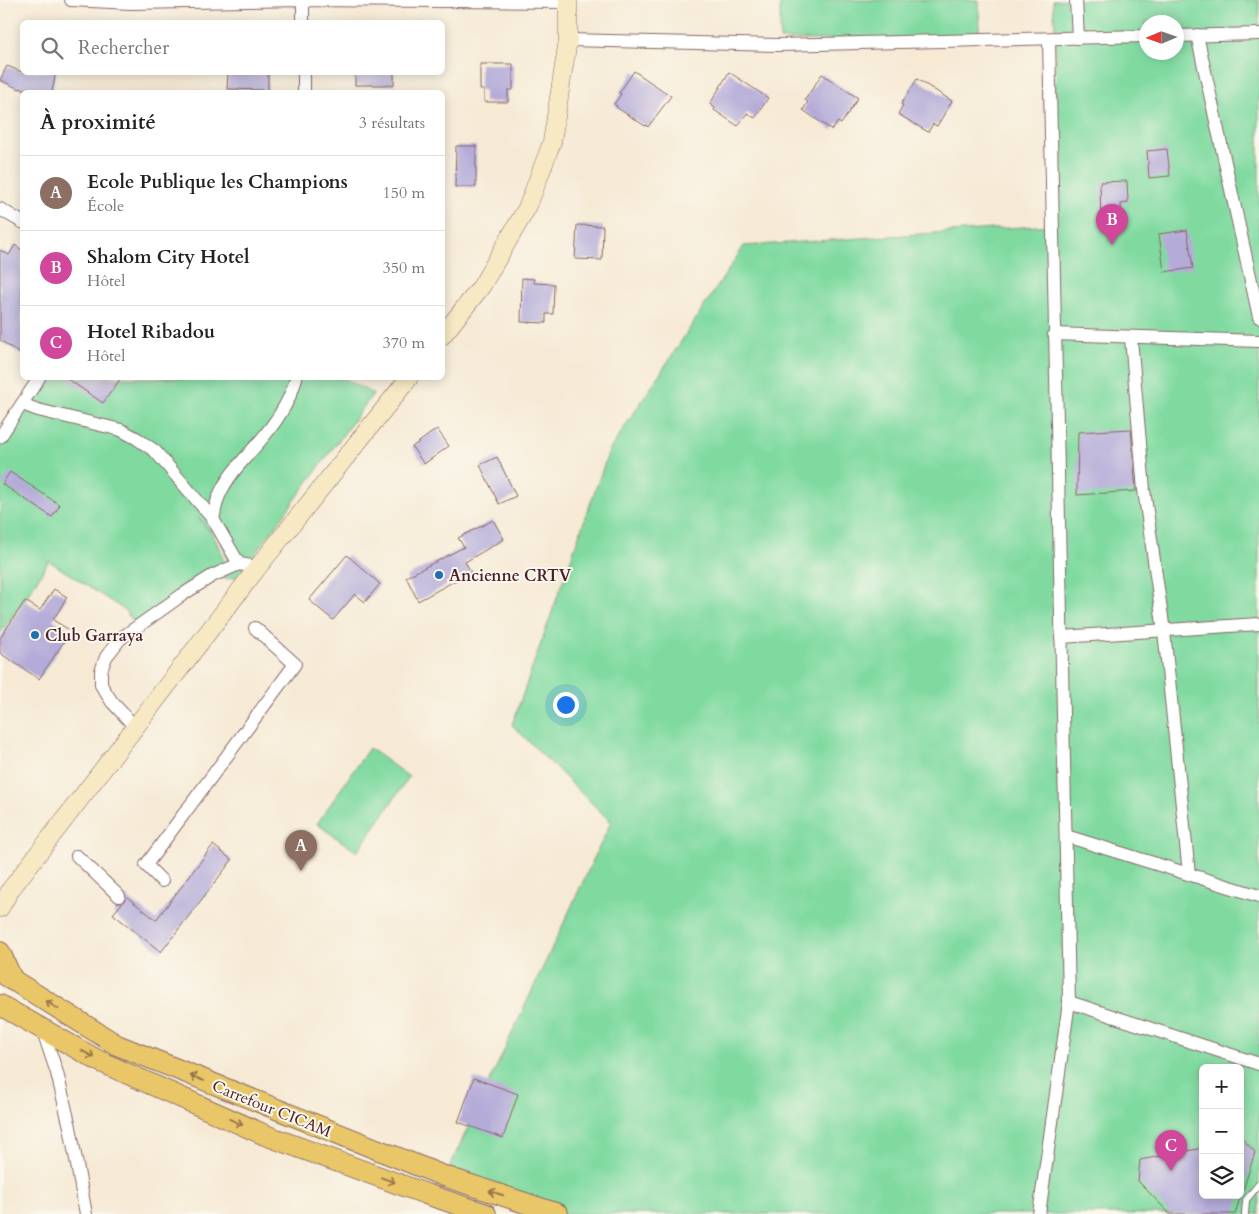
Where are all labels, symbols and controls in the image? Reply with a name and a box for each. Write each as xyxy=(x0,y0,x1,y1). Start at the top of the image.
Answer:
north arrow xyxy=(1139,15,1184,60)
search box xyxy=(20,20,445,75)
icon: search xyxy=(38,34,66,62)
text: Rechercher xyxy=(78,35,169,61)
text: À proximité xyxy=(40,108,156,137)
text: 3 résultats xyxy=(359,112,425,134)
text: Ecole Publique les Champions xyxy=(87,169,348,195)
text: A xyxy=(50,182,62,204)
text: 150 m xyxy=(383,182,425,204)
text: École xyxy=(87,195,124,217)
pin: B xyxy=(1096,204,1128,245)
text: Shalom City Hotel xyxy=(87,244,250,270)
text: B xyxy=(50,257,62,279)
text: 350 m xyxy=(383,257,425,279)
text: Hôtel xyxy=(87,270,125,292)
text: Hotel Ribadou xyxy=(87,319,215,345)
text: C xyxy=(50,332,62,354)
text: 370 m xyxy=(383,332,425,354)
text: Hôtel xyxy=(87,345,125,367)
place label: Ancienne CRTV xyxy=(449,565,572,587)
marker: Ancienne CRTV xyxy=(433,569,445,581)
place label: Club Garraya xyxy=(45,625,143,647)
marker: Club Garraya xyxy=(29,629,41,641)
your location xyxy=(553,692,579,718)
pin: A xyxy=(285,830,317,871)
one-way arrow xyxy=(46,1000,60,1010)
one-way arrow xyxy=(80,1050,95,1060)
map controls xyxy=(1199,1064,1244,1199)
button: + xyxy=(1199,1064,1244,1109)
one-way arrow xyxy=(190,1072,205,1082)
street label: Carrefour CICAM xyxy=(209,1075,335,1143)
button: − xyxy=(1199,1109,1244,1154)
one-way arrow xyxy=(228,1118,243,1128)
pin: C xyxy=(1155,1130,1187,1171)
button: layers xyxy=(1199,1154,1244,1199)
one-way arrow xyxy=(379,1176,395,1185)
one-way arrow xyxy=(488,1188,504,1197)

